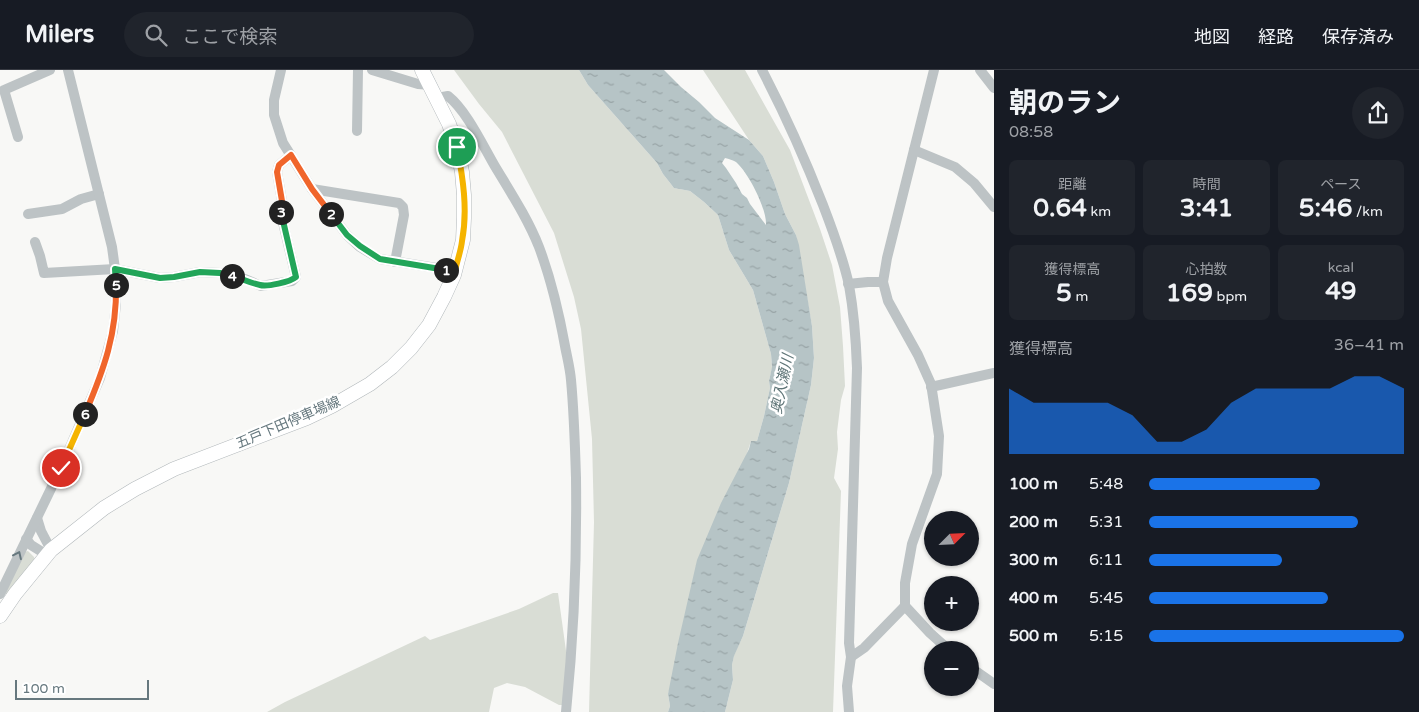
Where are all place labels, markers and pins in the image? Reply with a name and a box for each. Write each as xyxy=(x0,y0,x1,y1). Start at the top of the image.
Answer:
pin xyxy=(436,126,478,168)
pin: 3 xyxy=(268,200,294,224)
pin: 2 xyxy=(318,202,344,226)
pin: 1 xyxy=(434,258,458,282)
pin: 4 xyxy=(220,264,244,288)
pin: 5 xyxy=(104,272,128,298)
pin: 6 xyxy=(72,402,98,426)
pin xyxy=(40,447,82,489)

